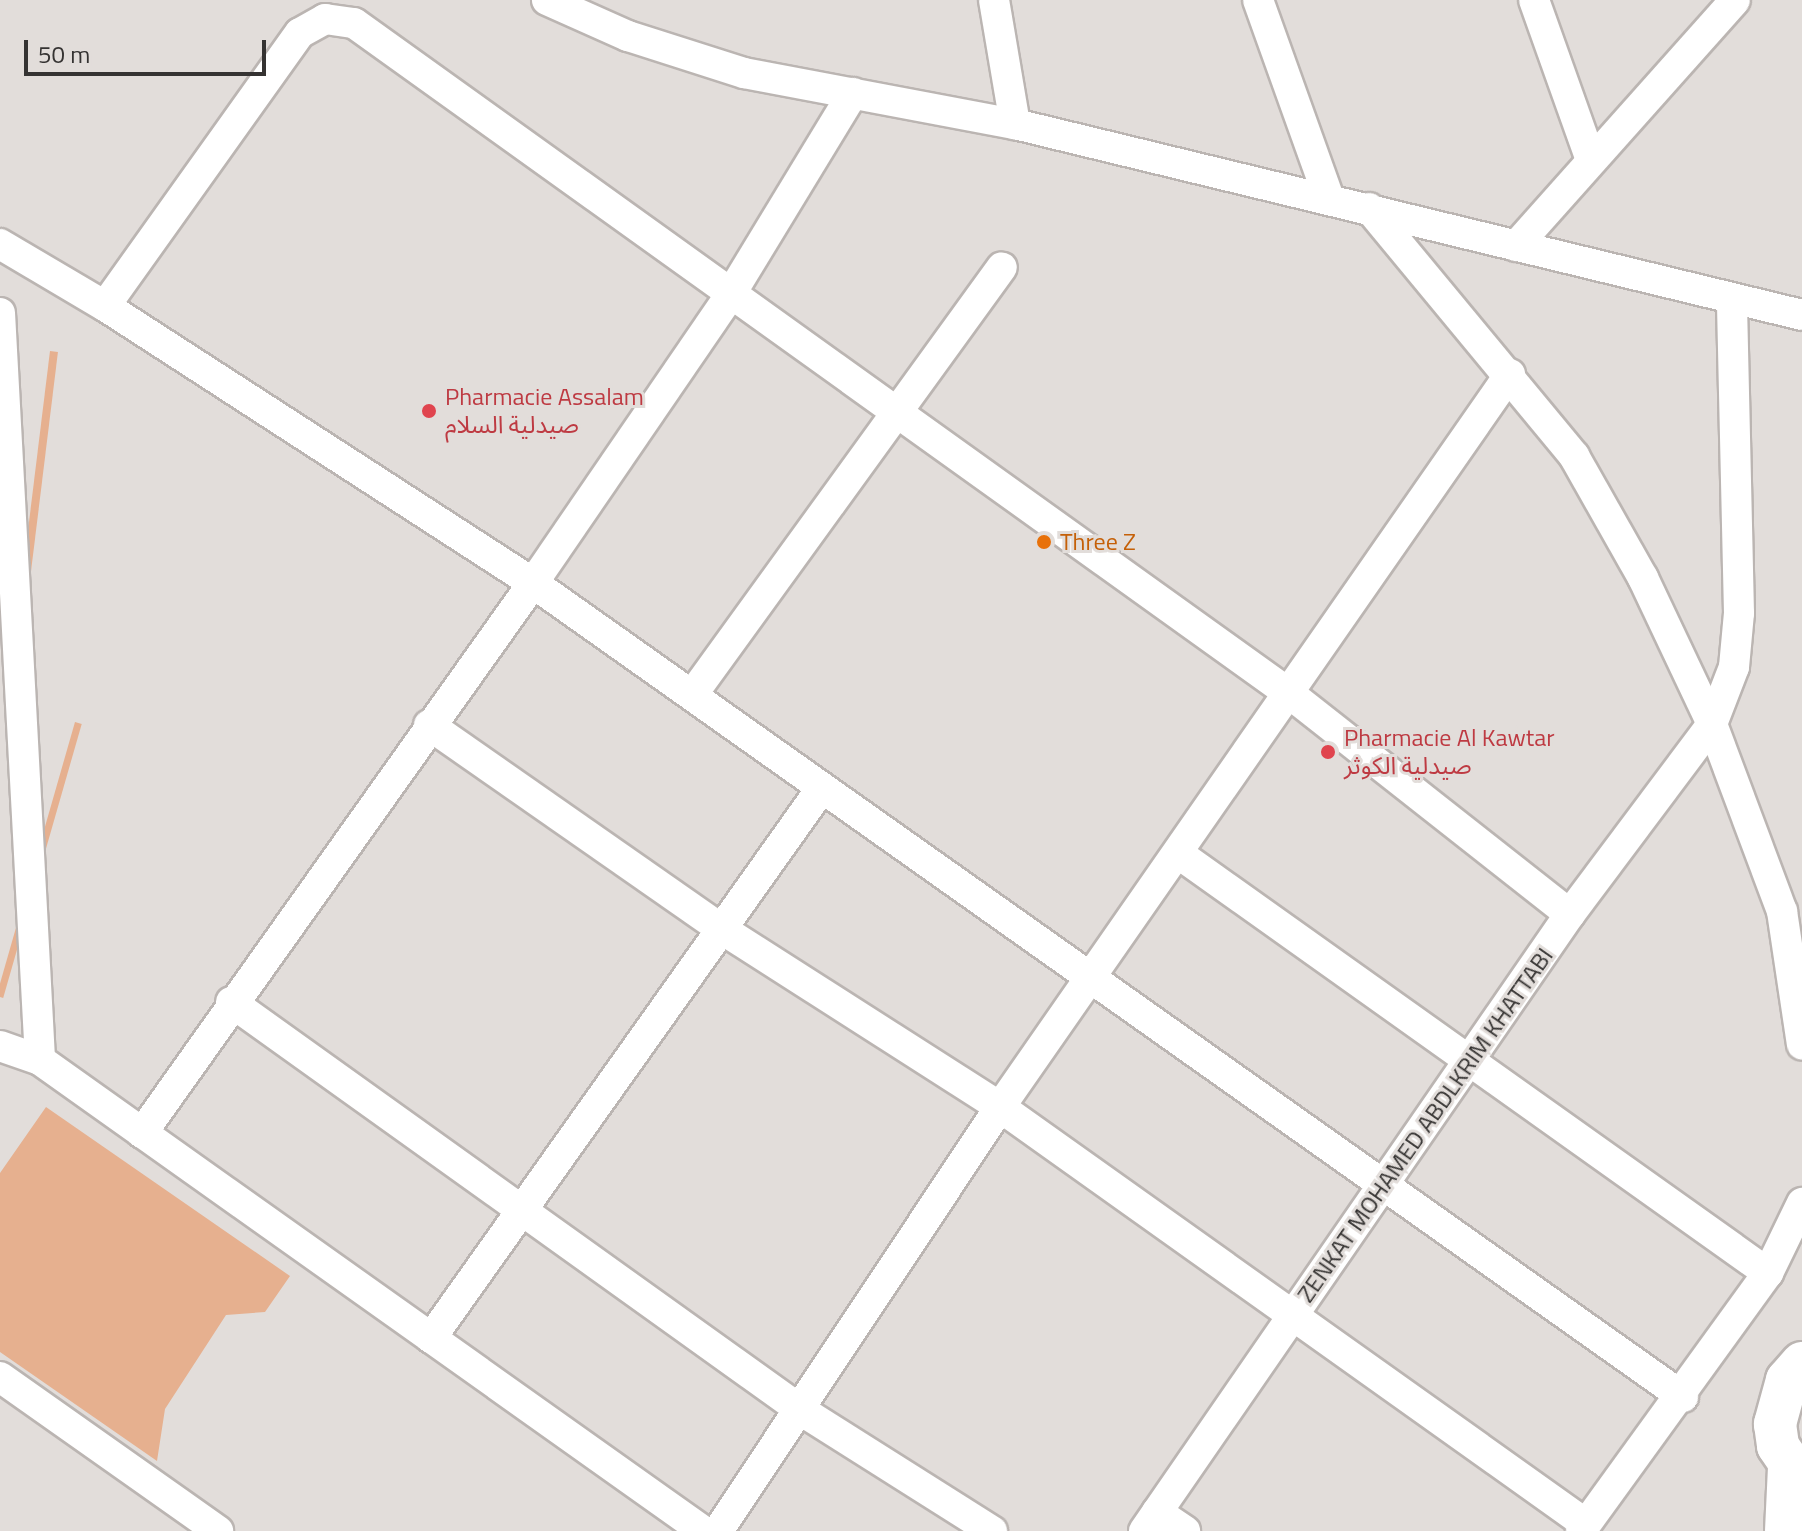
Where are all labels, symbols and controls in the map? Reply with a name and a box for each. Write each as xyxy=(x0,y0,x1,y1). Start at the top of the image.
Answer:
scale bar xyxy=(28,24,270,74)
text: 50 m xyxy=(38,36,90,72)
place label: Pharmacie Assalam صيدلية السلام xyxy=(445,383,644,439)
marker: Pharmacie Assalam صيدلية السلام xyxy=(420,402,438,420)
place label: Three Z xyxy=(1060,528,1136,556)
marker: Three Z xyxy=(1035,533,1053,551)
place label: Pharmacie Al Kawtar صيدلية الكوثر xyxy=(1344,724,1555,780)
marker: Pharmacie Al Kawtar صيدلية الكوثر xyxy=(1319,743,1337,761)
street label: ZENKAT MOHAMED ABDLKRIM KHATTABI xyxy=(1291,942,1559,1308)

